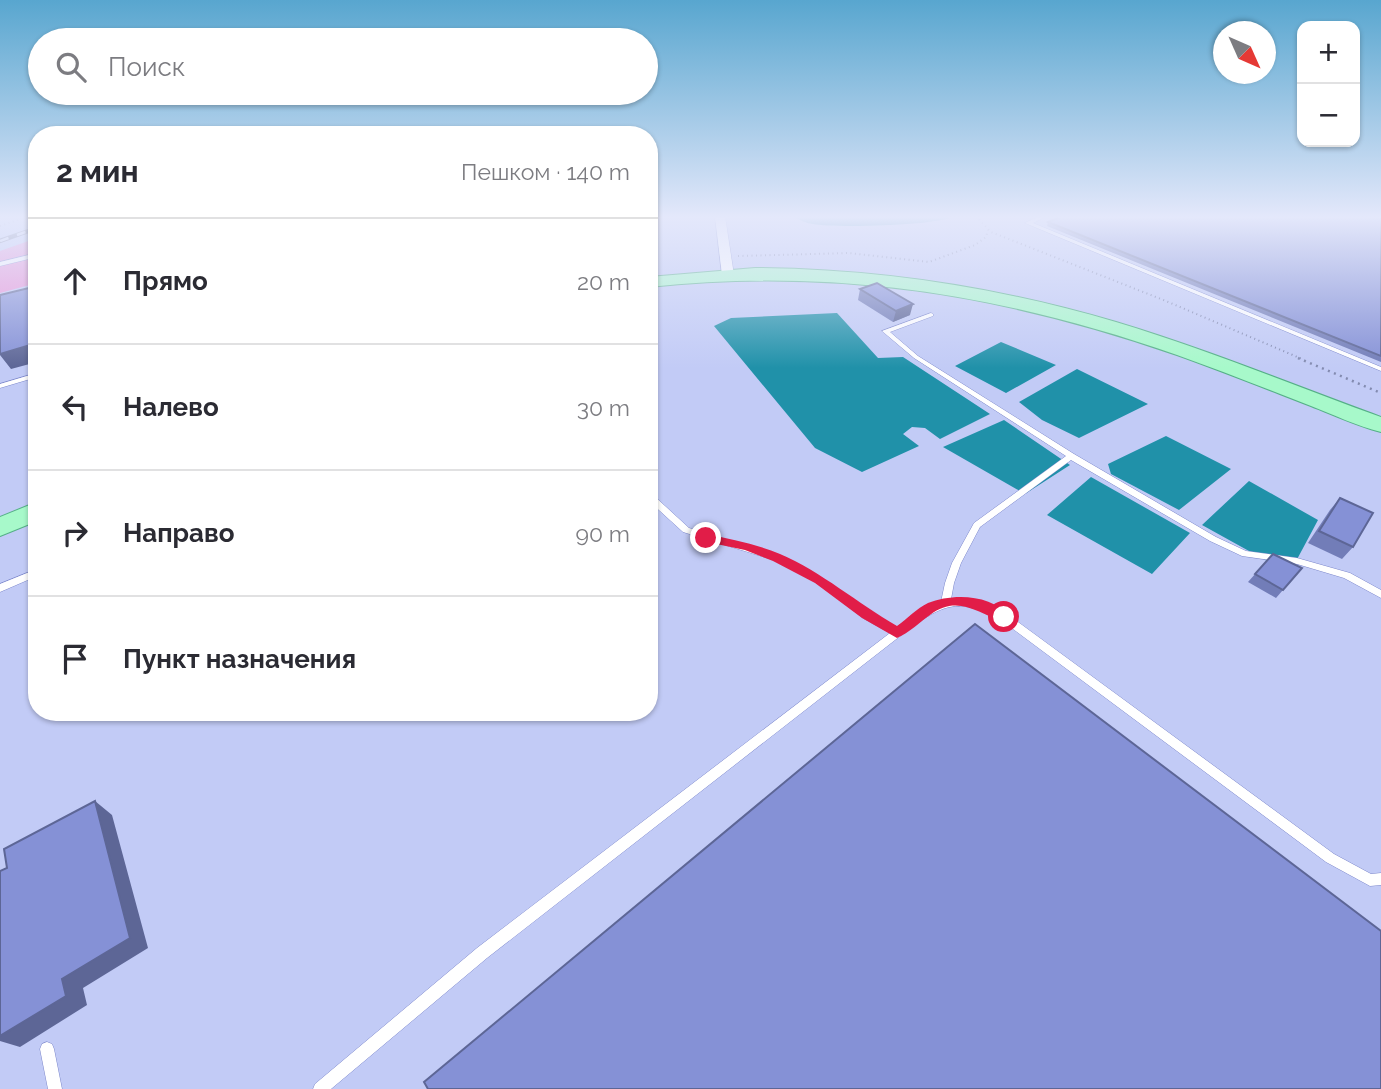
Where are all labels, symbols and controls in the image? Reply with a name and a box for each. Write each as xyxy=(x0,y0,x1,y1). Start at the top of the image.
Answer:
north arrow xyxy=(1213,21,1276,84)
map controls xyxy=(1297,21,1360,147)
button: + xyxy=(1297,21,1360,84)
search box xyxy=(28,28,658,105)
icon: search xyxy=(52,48,90,86)
text: Поиск xyxy=(108,52,185,82)
button: − xyxy=(1297,84,1360,147)
text: 2 мин xyxy=(56,154,139,189)
text: Пешком · 140 m xyxy=(461,158,630,185)
icon: ahead xyxy=(56,262,94,300)
text: Прямо xyxy=(123,266,208,296)
text: 20 m xyxy=(577,268,630,295)
icon: left xyxy=(56,388,94,426)
text: Налево xyxy=(123,392,219,422)
text: 30 m xyxy=(577,394,630,421)
icon: right xyxy=(56,514,94,552)
text: Направо xyxy=(123,518,234,548)
text: 90 m xyxy=(575,520,630,547)
route end xyxy=(690,522,721,553)
route start xyxy=(988,601,1019,632)
icon: arrive xyxy=(56,640,94,678)
text: Пункт назначения xyxy=(123,644,356,674)

